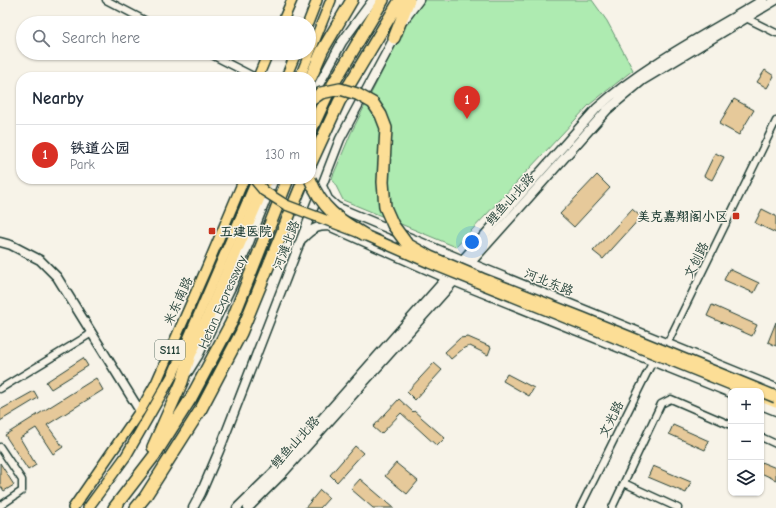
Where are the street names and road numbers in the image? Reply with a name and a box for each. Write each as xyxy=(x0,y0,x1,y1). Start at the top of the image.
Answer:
street label: 鲤鱼山北路 xyxy=(483,170,537,228)
street label: 河滩北路 xyxy=(270,218,302,272)
street label: 文创路 xyxy=(681,239,711,281)
street label: Hetan Expressway xyxy=(195,253,249,351)
street label: 河北东路 xyxy=(522,265,576,299)
street label: 米东南路 xyxy=(161,274,195,328)
road number: S111 xyxy=(155,340,185,360)
street label: 文光路 xyxy=(596,398,626,440)
street label: 鲤鱼山北路 xyxy=(268,413,322,471)

